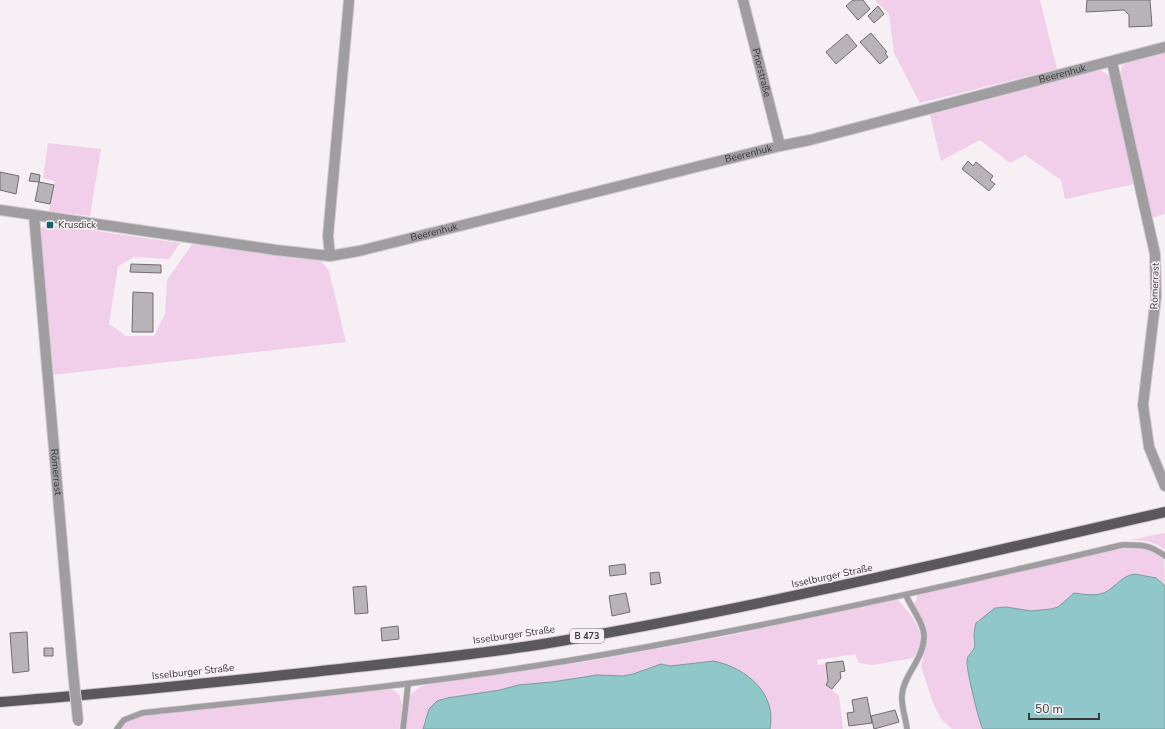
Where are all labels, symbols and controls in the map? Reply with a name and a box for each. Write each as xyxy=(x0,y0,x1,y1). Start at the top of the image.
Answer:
street label: Priorstraße xyxy=(749,47,774,99)
street label: Beerenhuk xyxy=(1037,61,1088,87)
street label: Beerenhuk xyxy=(723,141,775,167)
place label: Krusdick xyxy=(58,218,97,232)
street label: Beerenhuk xyxy=(409,219,460,245)
marker: Krusdick xyxy=(45,220,55,230)
street label: Römerrast xyxy=(1147,262,1163,310)
street label: Römerrast xyxy=(47,448,65,496)
street label: Isselburger Straße xyxy=(790,561,874,591)
street label: Isselburger Straße xyxy=(472,622,556,648)
road number: B 473 xyxy=(570,629,604,643)
street label: Isselburger Straße xyxy=(151,661,235,683)
scale bar xyxy=(1029,695,1099,721)
text: 50 m xyxy=(1035,701,1063,717)

